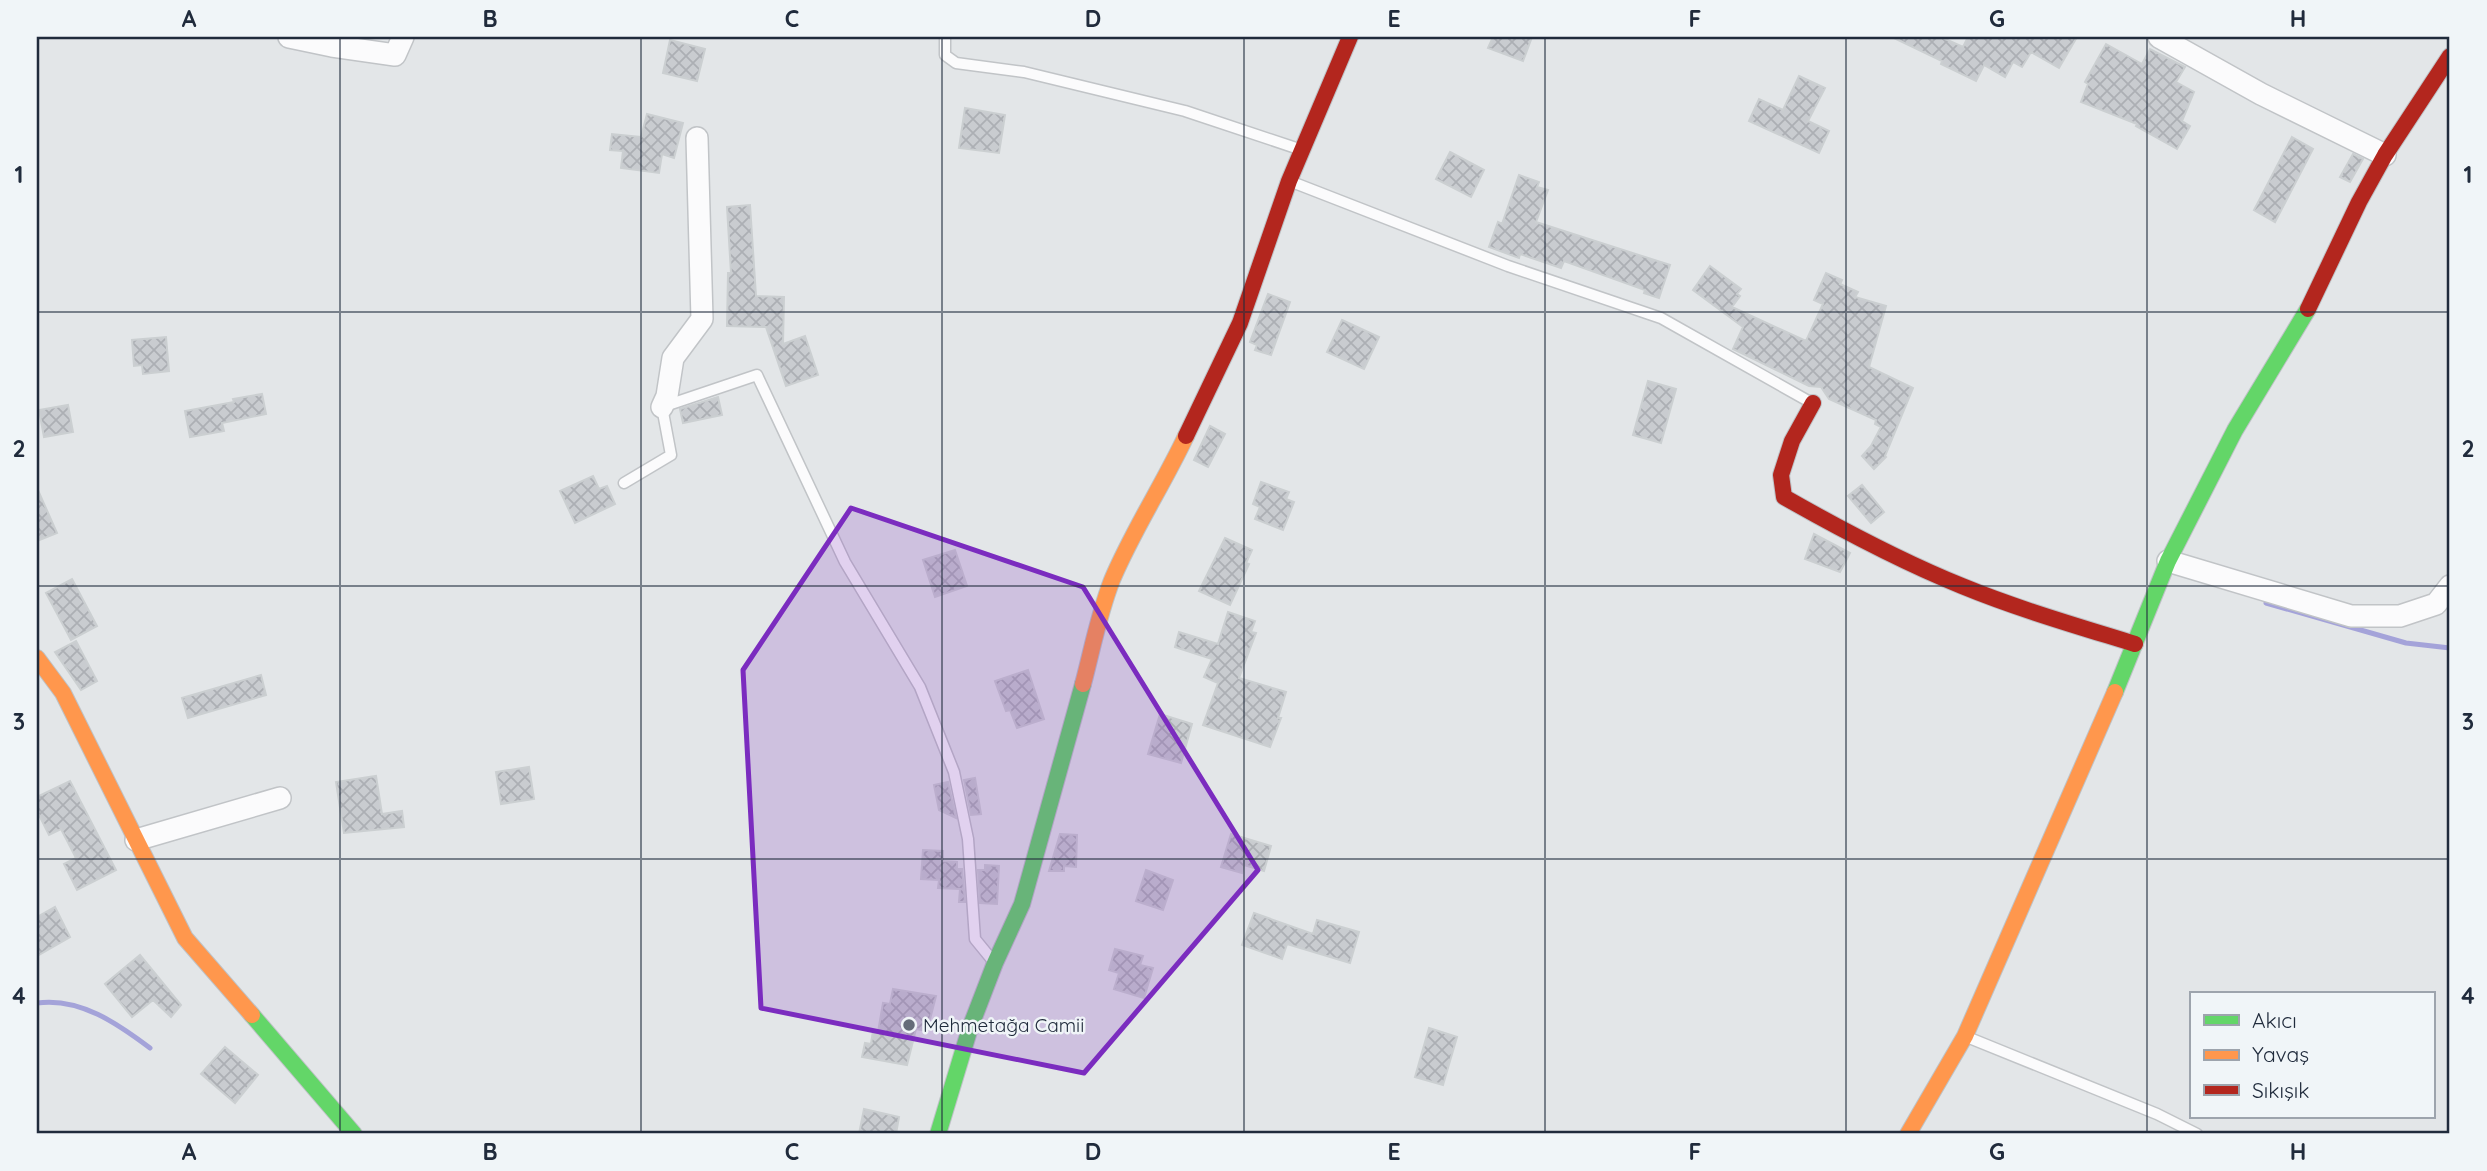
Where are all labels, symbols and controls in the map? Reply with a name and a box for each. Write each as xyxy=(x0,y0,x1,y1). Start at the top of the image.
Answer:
text: A xyxy=(182,4,197,33)
text: B xyxy=(482,4,498,33)
text: C xyxy=(785,4,799,33)
text: D xyxy=(1085,4,1101,33)
text: E xyxy=(1387,4,1401,33)
text: F xyxy=(1689,4,1701,33)
text: G xyxy=(1989,4,2005,33)
text: H xyxy=(2290,4,2306,33)
text: 1 xyxy=(15,160,23,189)
text: 1 xyxy=(2464,160,2472,189)
text: 2 xyxy=(12,434,26,463)
text: 2 xyxy=(2461,434,2475,463)
text: 3 xyxy=(13,707,25,736)
text: 3 xyxy=(2462,707,2474,736)
text: 4 xyxy=(12,981,26,1010)
text: 4 xyxy=(2461,981,2475,1010)
legend xyxy=(2190,992,2434,1118)
text: Akıcı xyxy=(2252,1007,2297,1033)
place label: Mehmetağa Camii xyxy=(923,1013,1084,1037)
marker: Mehmetağa Camii xyxy=(901,1017,917,1033)
text: Yavaş xyxy=(2252,1041,2309,1067)
text: Sıkışık xyxy=(2252,1077,2310,1103)
text: A xyxy=(182,1137,197,1166)
text: B xyxy=(482,1137,498,1166)
text: C xyxy=(785,1137,799,1166)
text: D xyxy=(1085,1137,1101,1166)
text: E xyxy=(1387,1137,1401,1166)
text: F xyxy=(1689,1137,1701,1166)
text: G xyxy=(1989,1137,2005,1166)
text: H xyxy=(2290,1137,2306,1166)

